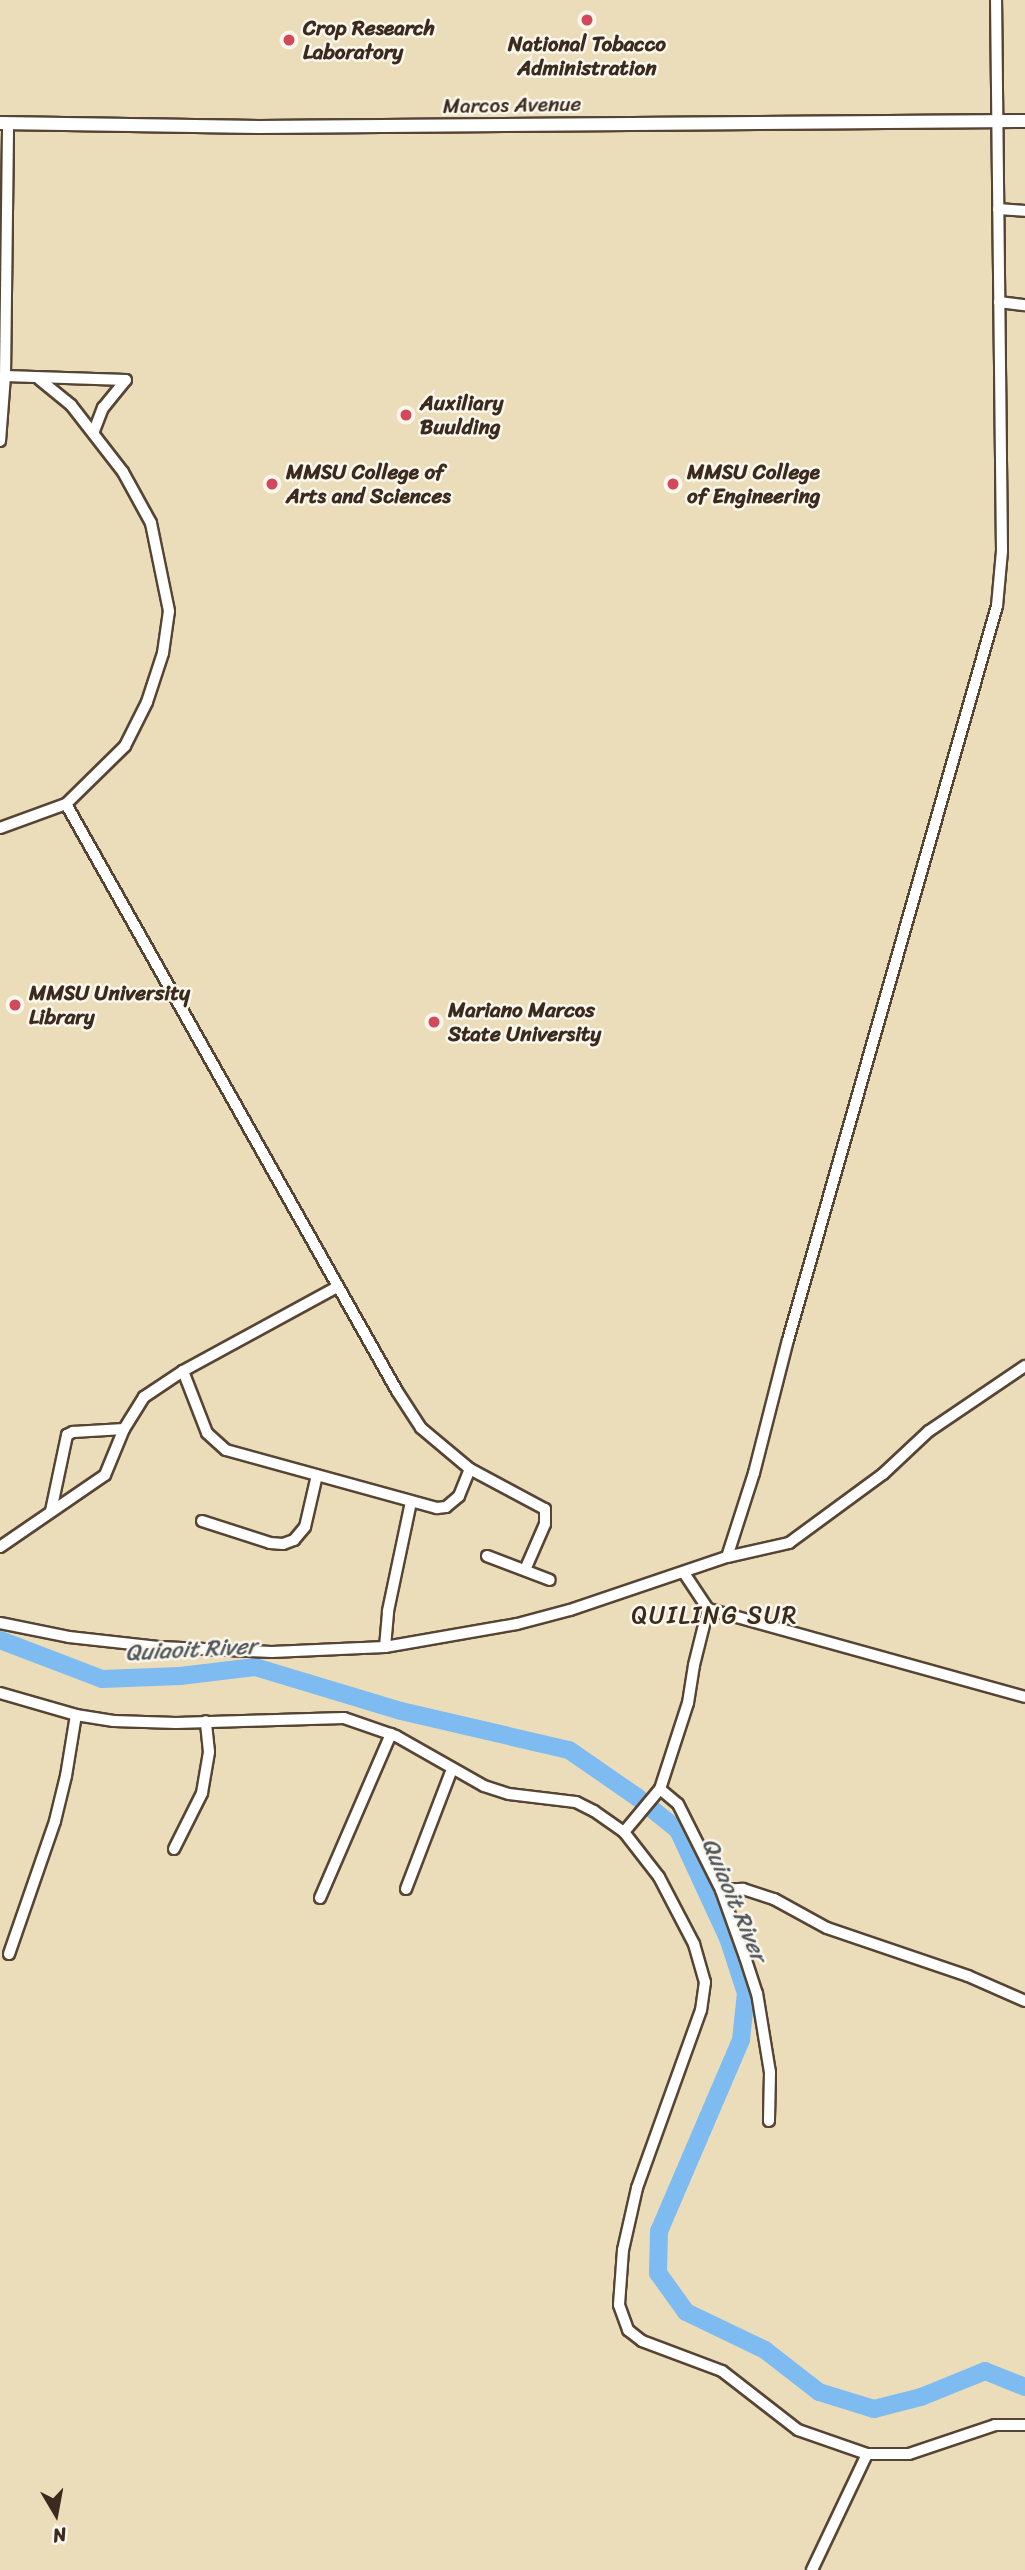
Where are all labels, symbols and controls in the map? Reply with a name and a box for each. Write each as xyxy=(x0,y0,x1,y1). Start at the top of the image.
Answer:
marker: National Tobacco Administration xyxy=(579,12,595,28)
place label: Crop Research Laboratory xyxy=(303,15,437,65)
place label: National Tobacco Administration xyxy=(508,31,666,81)
marker: Crop Research Laboratory xyxy=(281,32,297,48)
street label: Marcos Avenue xyxy=(443,91,581,119)
place label: Auxiliary Buulding xyxy=(420,390,503,440)
marker: Auxiliary Buulding xyxy=(398,407,414,423)
place label: MMSU College of Arts and Sciences xyxy=(286,459,452,509)
place label: MMSU College of Engineering xyxy=(687,459,820,509)
marker: MMSU College of Arts and Sciences xyxy=(264,476,280,492)
marker: MMSU College of Engineering xyxy=(665,476,681,492)
place label: MMSU University Library xyxy=(29,980,190,1030)
marker: MMSU University Library xyxy=(7,997,23,1013)
place label: Mariano Marcos State University xyxy=(448,997,602,1047)
marker: Mariano Marcos State University xyxy=(426,1014,442,1030)
district label: QUILING SUR xyxy=(635,1602,795,1630)
water label: Quiaoit River xyxy=(125,1633,257,1667)
water label: Quiaoit River xyxy=(696,1834,772,1966)
north arrow xyxy=(21,2479,91,2549)
text: N xyxy=(50,2518,69,2553)

